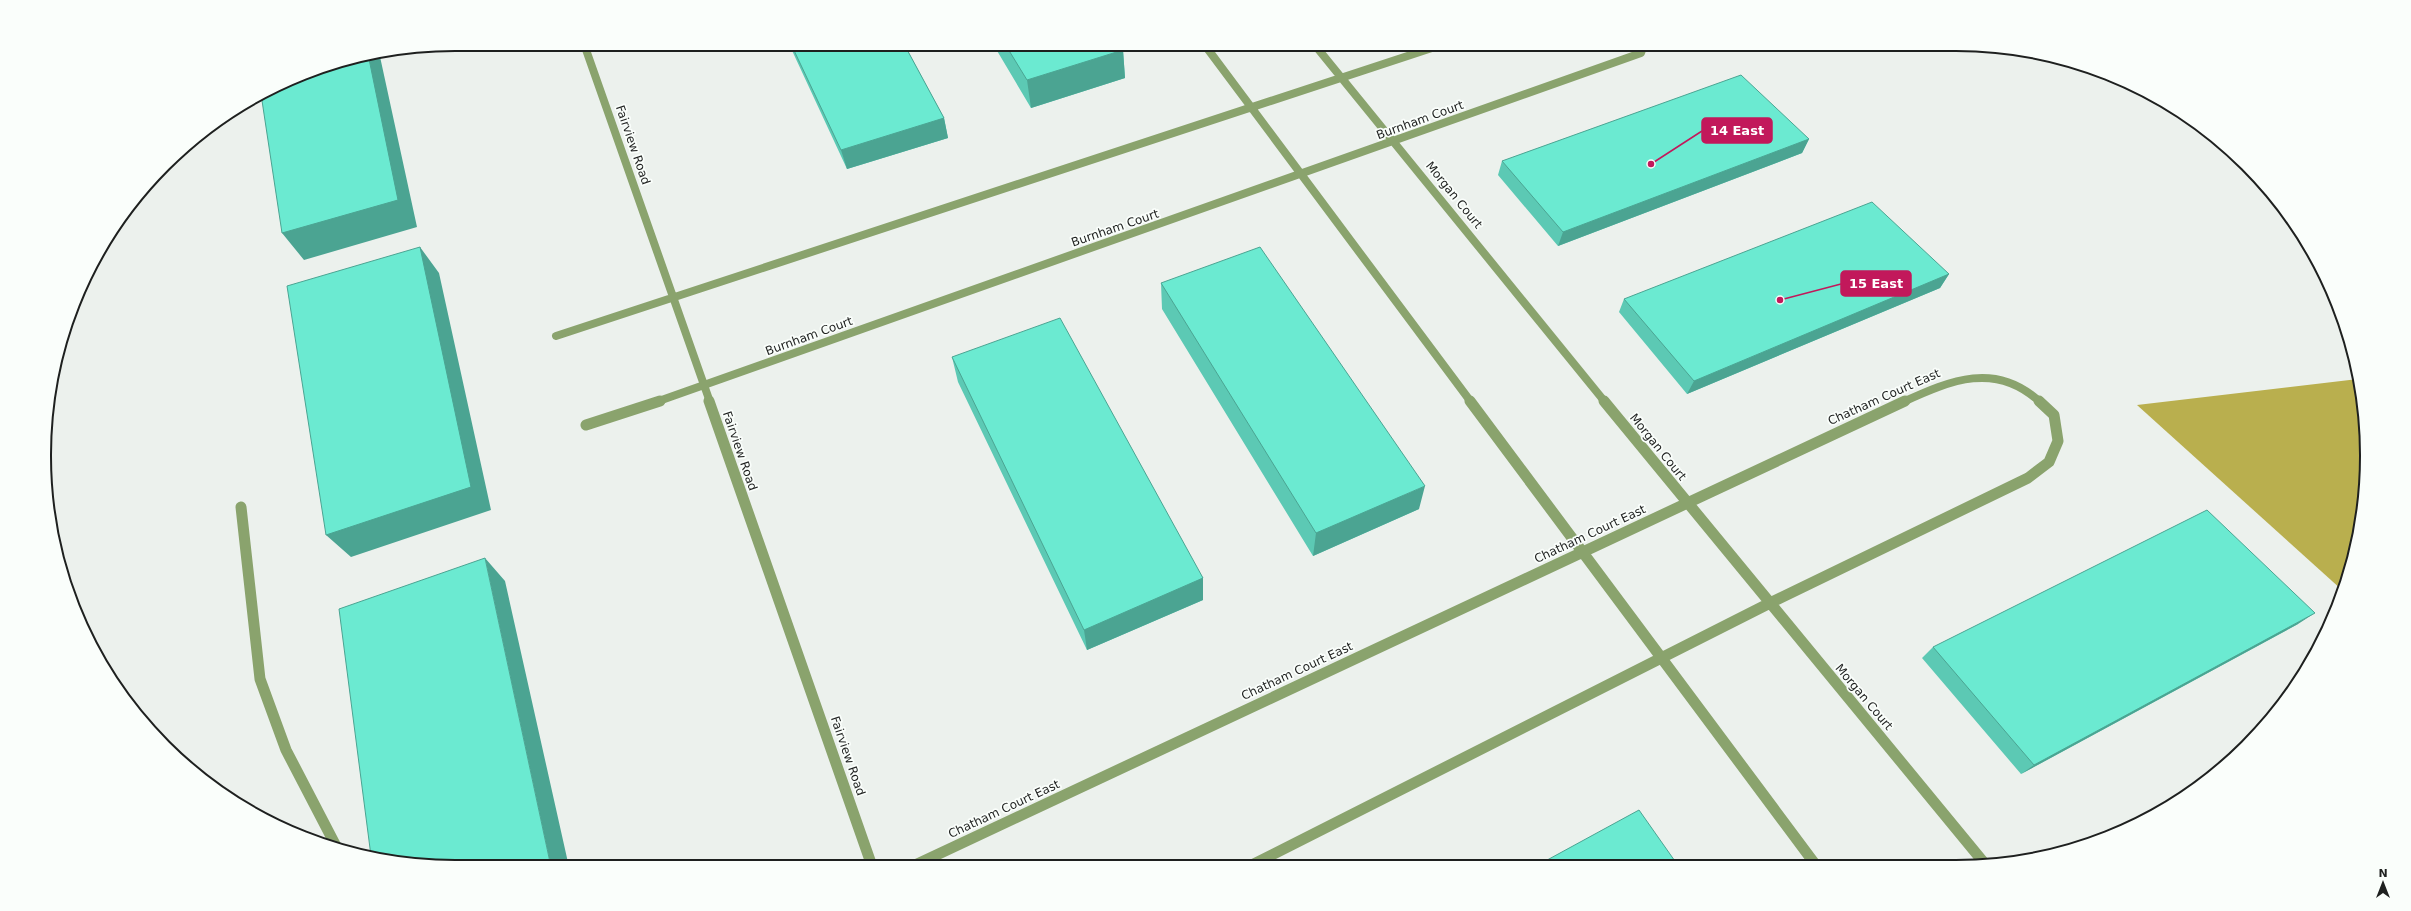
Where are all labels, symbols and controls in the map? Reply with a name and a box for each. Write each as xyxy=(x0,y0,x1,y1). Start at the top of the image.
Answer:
street label: Burnham Court xyxy=(1375,98,1466,142)
street label: Fairview Road xyxy=(613,103,653,187)
callout: 14 East xyxy=(1702,118,1772,143)
text: 14 East xyxy=(1710,123,1764,138)
street label: Morgan Court xyxy=(1423,159,1485,231)
street label: Burnham Court xyxy=(1069,206,1161,250)
callout: 15 East xyxy=(1841,271,1911,296)
text: 15 East xyxy=(1849,276,1903,291)
street label: Burnham Court xyxy=(764,314,855,358)
street label: Chatham Court East xyxy=(1826,366,1942,428)
street label: Fairview Road xyxy=(720,409,760,493)
street label: Morgan Court xyxy=(1627,411,1689,483)
street label: Chatham Court East xyxy=(1532,502,1648,566)
street label: Chatham Court East xyxy=(1239,639,1355,703)
street label: Morgan Court xyxy=(1832,661,1896,733)
street label: Fairview Road xyxy=(828,714,868,798)
street label: Chatham Court East xyxy=(946,777,1062,841)
north arrow xyxy=(2363,863,2403,903)
text: N xyxy=(2378,867,2388,880)

